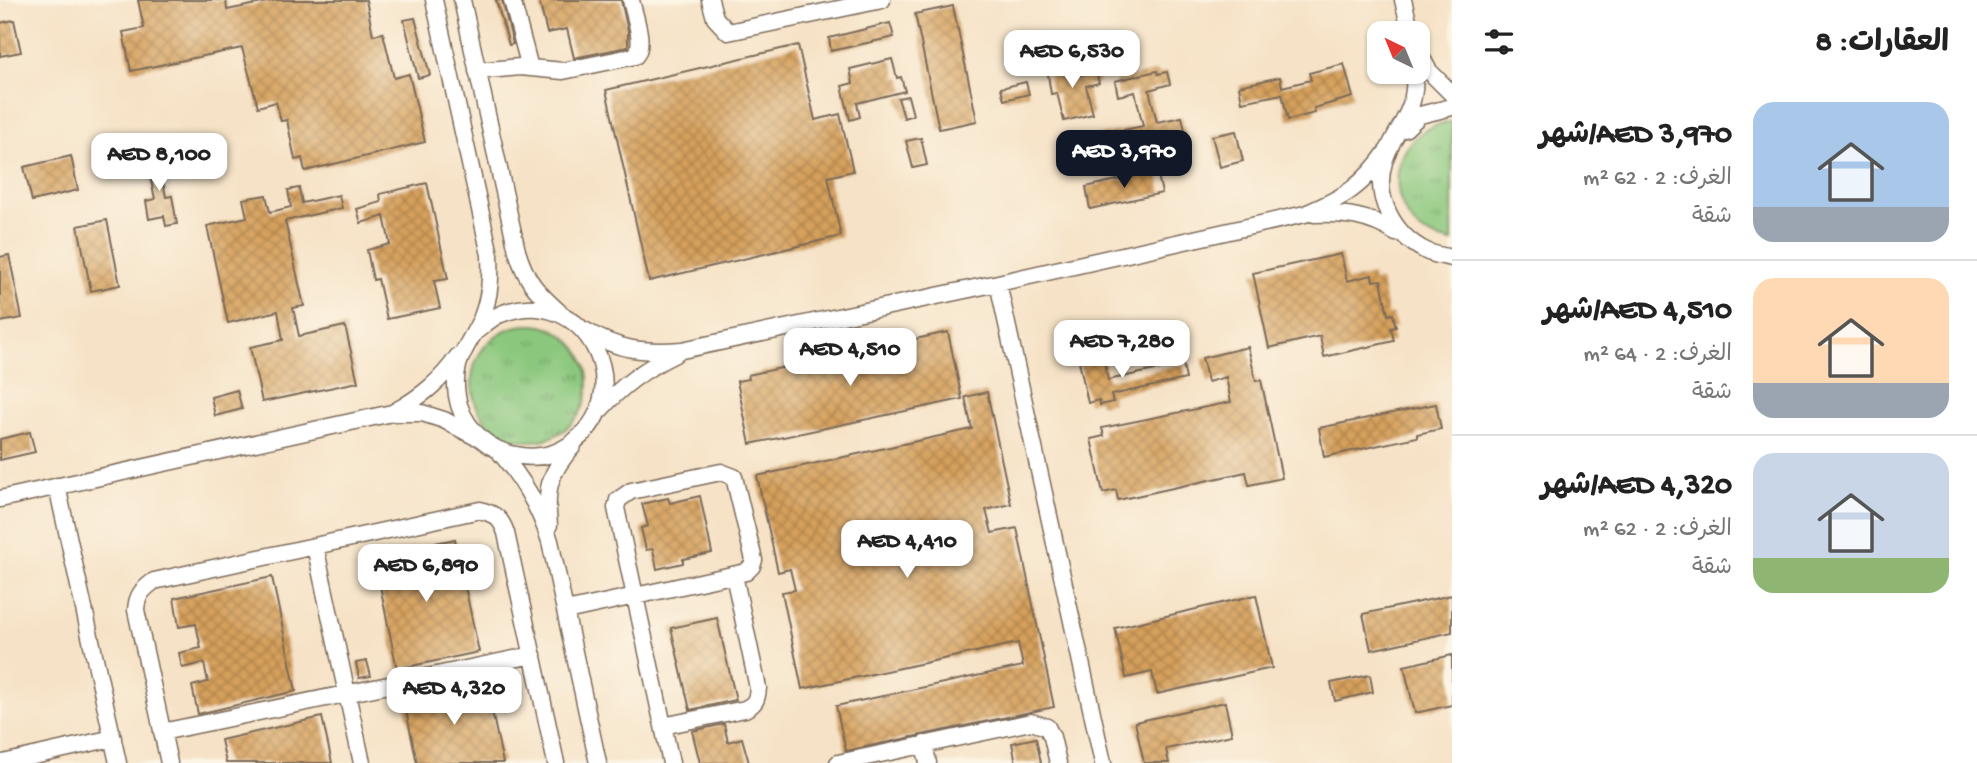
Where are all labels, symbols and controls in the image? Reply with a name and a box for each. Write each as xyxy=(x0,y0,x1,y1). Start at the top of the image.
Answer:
north arrow xyxy=(1367,21,1430,84)
map controls xyxy=(1367,21,1430,84)
icon: filters xyxy=(1480,23,1518,61)
text: العقارات: 8 xyxy=(1816,27,1949,62)
pin: AED 6,530 xyxy=(992,31,1152,90)
text: AED 6,530 xyxy=(1020,39,1124,66)
text: AED 3,970/شهر xyxy=(1539,119,1732,154)
pin: AED 3,970 xyxy=(1044,130,1204,190)
icon: home xyxy=(1809,130,1893,214)
pin: AED 8,100 xyxy=(79,134,239,193)
text: AED 3,970 xyxy=(1072,139,1176,166)
text: AED 8,100 xyxy=(107,142,211,169)
text: الغرف: 2 · 62 m² xyxy=(1583,166,1732,193)
text: شقة xyxy=(1692,204,1732,231)
text: AED 4,510/شهر xyxy=(1543,295,1732,330)
icon: home xyxy=(1809,306,1893,390)
pin: AED 7,280 xyxy=(1042,320,1202,380)
pin: AED 4,510 xyxy=(770,328,930,388)
text: AED 7,280 xyxy=(1070,329,1174,356)
text: AED 4,510 xyxy=(800,337,900,364)
text: الغرف: 2 · 64 m² xyxy=(1583,342,1732,369)
text: شقة xyxy=(1692,380,1732,407)
text: AED 4,320/شهر xyxy=(1541,470,1732,505)
icon: home xyxy=(1809,481,1893,565)
text: الغرف: 2 · 62 m² xyxy=(1583,517,1732,544)
pin: AED 4,410 xyxy=(827,520,987,580)
text: AED 4,410 xyxy=(857,529,957,556)
pin: AED 6,890 xyxy=(346,544,506,604)
text: AED 6,890 xyxy=(374,553,478,580)
text: شقة xyxy=(1692,555,1732,582)
pin: AED 4,320 xyxy=(374,668,534,727)
text: AED 4,320 xyxy=(403,676,505,703)

